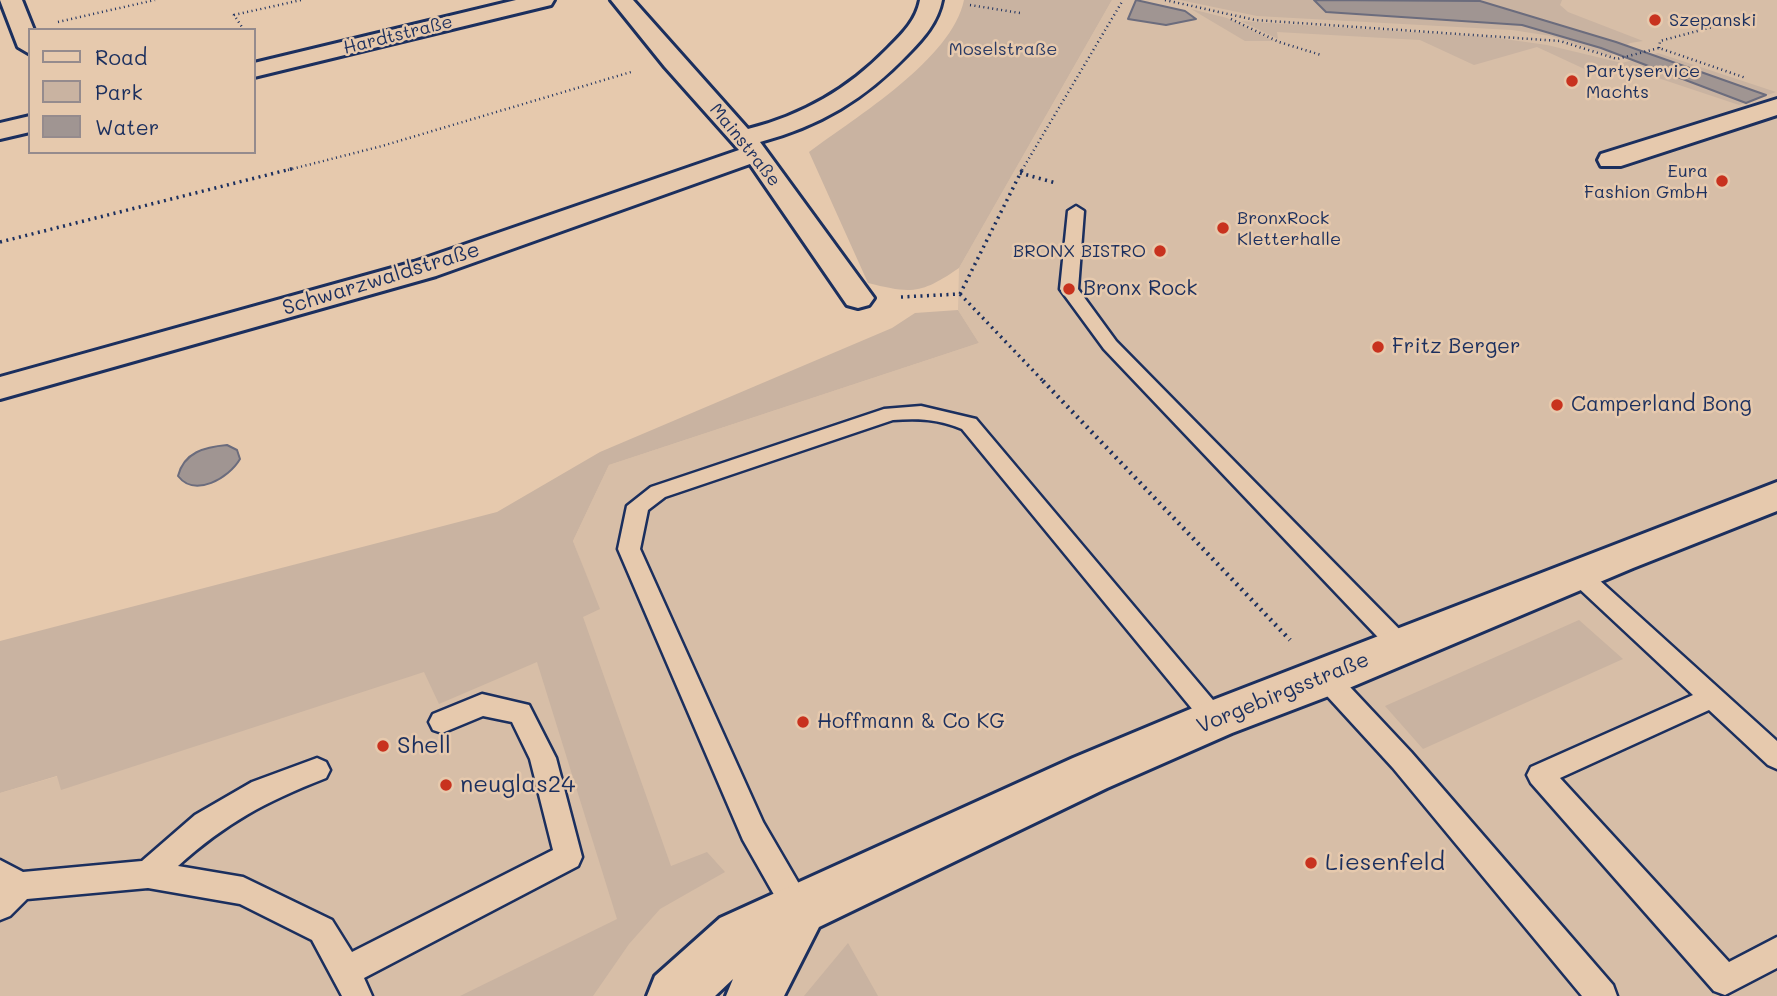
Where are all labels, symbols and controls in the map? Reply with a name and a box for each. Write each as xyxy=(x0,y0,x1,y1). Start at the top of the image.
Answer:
place label: Szepanski xyxy=(1669,9,1756,31)
street label: Hardtstraße xyxy=(341,11,455,59)
marker: Szepanski xyxy=(1647,12,1663,28)
legend xyxy=(28,28,256,154)
park label: Moselstraße xyxy=(949,38,1057,60)
text: Road xyxy=(95,43,147,70)
place label: Partyservice Machts xyxy=(1586,60,1700,102)
marker: Partyservice Machts xyxy=(1564,73,1580,89)
text: Park xyxy=(95,78,143,105)
street label: Mainstraße xyxy=(705,99,785,191)
text: Water xyxy=(95,113,159,140)
place label: Eura Fashion GmbH xyxy=(1584,160,1708,202)
marker: Eura Fashion GmbH xyxy=(1714,173,1730,189)
place label: BronxRock Kletterhalle xyxy=(1237,207,1341,249)
marker: BronxRock Kletterhalle xyxy=(1215,220,1231,236)
street label: Schwarzwaldstraße xyxy=(279,237,483,321)
place label: BRONX BISTRO xyxy=(1013,240,1146,262)
marker: BRONX BISTRO xyxy=(1152,243,1168,259)
place label: Bronx Rock xyxy=(1083,276,1197,302)
marker: Bronx Rock xyxy=(1061,281,1077,297)
place label: Fritz Berger xyxy=(1392,334,1521,360)
marker: Fritz Berger xyxy=(1370,339,1386,355)
place label: Camperland Bong xyxy=(1571,392,1752,418)
marker: Camperland Bong xyxy=(1549,397,1565,413)
street label: Vorgebirgsstraße xyxy=(1193,647,1373,739)
place label: Hoffmann & Co KG xyxy=(817,709,1005,735)
marker: Hoffmann & Co KG xyxy=(795,714,811,730)
place label: Shell xyxy=(397,732,451,760)
marker: Shell xyxy=(375,738,391,754)
place label: neuglas24 xyxy=(460,771,575,799)
marker: neuglas24 xyxy=(438,777,454,793)
place label: Liesenfeld xyxy=(1325,849,1445,877)
marker: Liesenfeld xyxy=(1303,855,1319,871)

